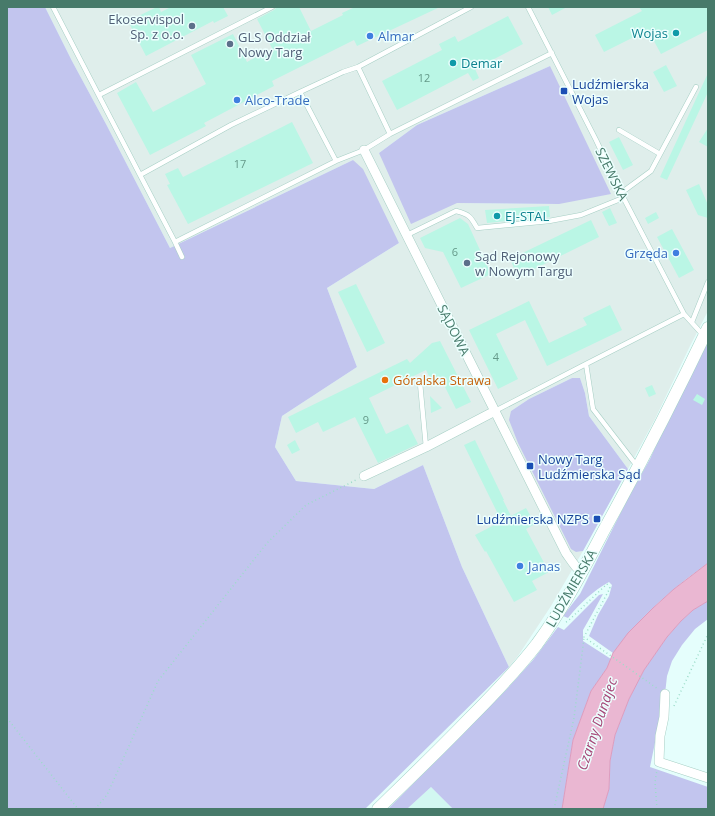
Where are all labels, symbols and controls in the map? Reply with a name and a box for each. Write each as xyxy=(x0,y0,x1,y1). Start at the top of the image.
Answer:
place label: Ekoservispol Sp. z o.o. xyxy=(108,10,184,43)
marker: Ekoservispol Sp. z o.o. xyxy=(187,21,197,31)
place label: Wojas xyxy=(631,24,668,42)
place label: Almar xyxy=(378,27,415,45)
place label: GLS Oddział Nowy Targ xyxy=(238,28,311,61)
marker: Wojas xyxy=(671,28,681,38)
marker: Almar xyxy=(365,31,375,41)
marker: GLS Oddział Nowy Targ xyxy=(225,39,235,49)
place label: Demar xyxy=(461,54,503,72)
marker: Demar xyxy=(448,58,458,68)
house number: 12 xyxy=(418,70,430,85)
place label: Ludźmierska Wojas xyxy=(572,75,649,108)
marker: Ludźmierska Wojas xyxy=(559,86,569,96)
place label: Alco-Trade xyxy=(245,91,310,109)
marker: Alco-Trade xyxy=(232,95,242,105)
street label: SZEWSKA xyxy=(591,144,633,204)
house number: 17 xyxy=(234,156,246,171)
place label: EJ-STAL xyxy=(505,207,549,225)
marker: EJ-STAL xyxy=(492,211,502,221)
house number: 6 xyxy=(452,244,458,259)
place label: Grzęda xyxy=(625,244,668,262)
place label: Sąd Rejonowy w Nowym Targu xyxy=(475,247,573,280)
marker: Grzęda xyxy=(671,248,681,258)
marker: Sąd Rejonowy w Nowym Targu xyxy=(462,258,472,268)
street label: SĄDOWA xyxy=(433,301,475,359)
house number: 4 xyxy=(493,349,500,364)
place label: Góralska Strawa xyxy=(393,371,491,389)
marker: Góralska Strawa xyxy=(380,375,390,385)
house number: 9 xyxy=(363,412,369,427)
place label: Nowy Targ Ludźmierska Sąd xyxy=(538,450,641,483)
marker: Nowy Targ Ludźmierska Sąd xyxy=(525,461,535,471)
place label: Ludźmierska NZPS xyxy=(476,510,589,528)
marker: Ludźmierska NZPS xyxy=(592,514,602,524)
street label: LUDŹMIERSKA xyxy=(541,545,601,630)
place label: Janas xyxy=(526,557,560,575)
marker: Janas xyxy=(515,561,525,571)
water label: Czarny Dunajec xyxy=(572,675,621,772)

